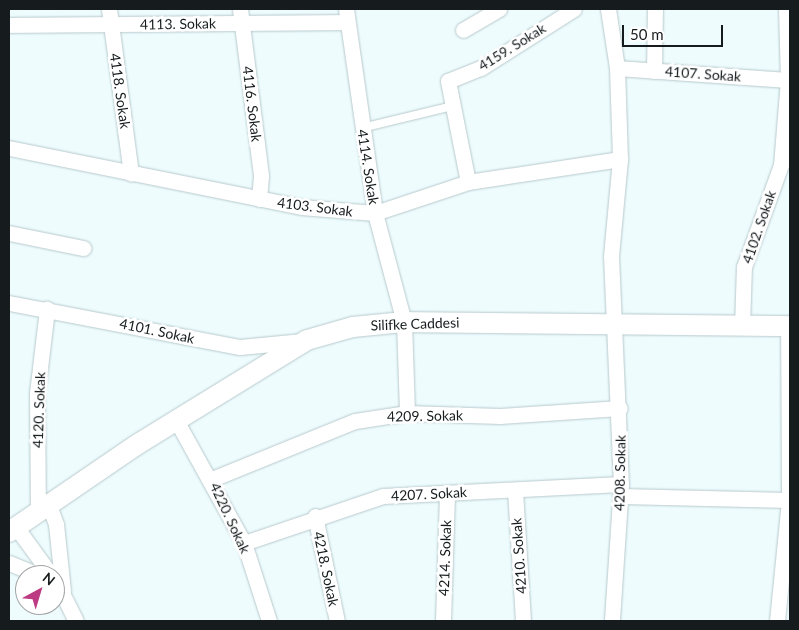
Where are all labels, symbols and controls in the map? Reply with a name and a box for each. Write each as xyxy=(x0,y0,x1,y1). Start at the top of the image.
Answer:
street label: 4113. Sokak xyxy=(140,15,216,33)
scale bar xyxy=(624,15,725,47)
street label: 4159. Sokak xyxy=(475,20,549,74)
text: 50 m xyxy=(630,25,664,43)
street label: 4118. Sokak xyxy=(106,52,134,130)
street label: 4107. Sokak xyxy=(664,63,742,85)
street label: 4116. Sokak xyxy=(239,65,265,143)
street label: 4114. Sokak xyxy=(354,128,382,206)
street label: 4102. Sokak xyxy=(739,188,779,266)
street label: 4103. Sokak xyxy=(276,194,354,220)
street label: Silifke Caddesi xyxy=(370,314,460,334)
street label: 4101. Sokak xyxy=(118,315,196,347)
street label: 4120. Sokak xyxy=(29,372,49,448)
street label: 4209. Sokak xyxy=(387,407,463,425)
street label: 4208. Sokak xyxy=(611,435,629,511)
street label: 4220. Sokak xyxy=(206,480,254,556)
street label: 4207. Sokak xyxy=(391,484,467,504)
street label: 4210. Sokak xyxy=(508,517,530,595)
street label: 4214. Sokak xyxy=(435,520,455,596)
street label: 4218. Sokak xyxy=(310,530,342,608)
north arrow xyxy=(15,565,65,615)
text: N xyxy=(40,569,59,589)

